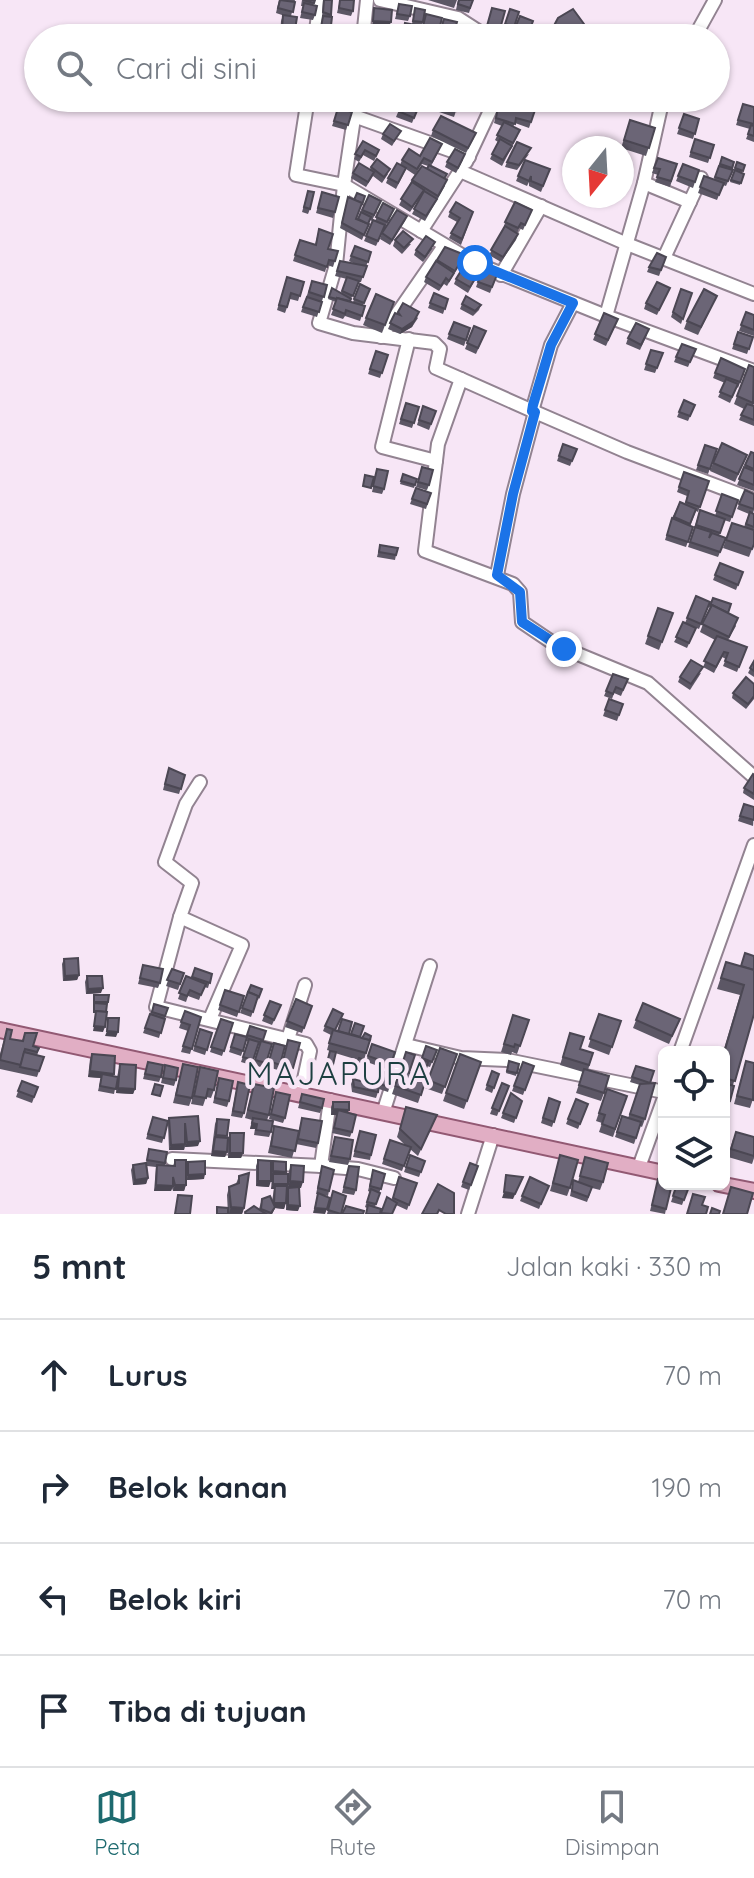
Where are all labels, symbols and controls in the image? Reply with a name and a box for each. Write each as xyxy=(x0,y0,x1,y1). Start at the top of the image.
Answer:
search box xyxy=(24,24,730,112)
icon: search xyxy=(52,46,96,90)
text: Cari di sini xyxy=(116,49,257,87)
north arrow xyxy=(562,136,634,208)
route start xyxy=(457,245,493,281)
route end xyxy=(546,631,582,667)
map controls xyxy=(658,1046,730,1190)
button: locate xyxy=(658,1046,730,1118)
district label: MAJAPURA xyxy=(246,1053,432,1093)
button: layers xyxy=(658,1118,730,1190)
text: 5 mnt xyxy=(32,1245,127,1288)
text: Jalan kaki · 330 m xyxy=(506,1250,722,1283)
icon: ahead xyxy=(32,1353,76,1397)
text: Lurus xyxy=(108,1356,188,1394)
text: 70 m xyxy=(662,1359,722,1392)
icon: right xyxy=(32,1465,76,1509)
text: Belok kanan xyxy=(108,1468,288,1506)
text: 190 m xyxy=(652,1471,722,1504)
icon: left xyxy=(32,1577,76,1621)
text: Belok kiri xyxy=(108,1580,242,1618)
text: 70 m xyxy=(662,1583,722,1616)
icon: arrive xyxy=(32,1689,76,1733)
text: Tiba di tujuan xyxy=(108,1692,307,1730)
tab: Peta xyxy=(94,1785,140,1861)
tab: Rute xyxy=(329,1785,376,1861)
tab: Disimpan xyxy=(565,1785,660,1861)

